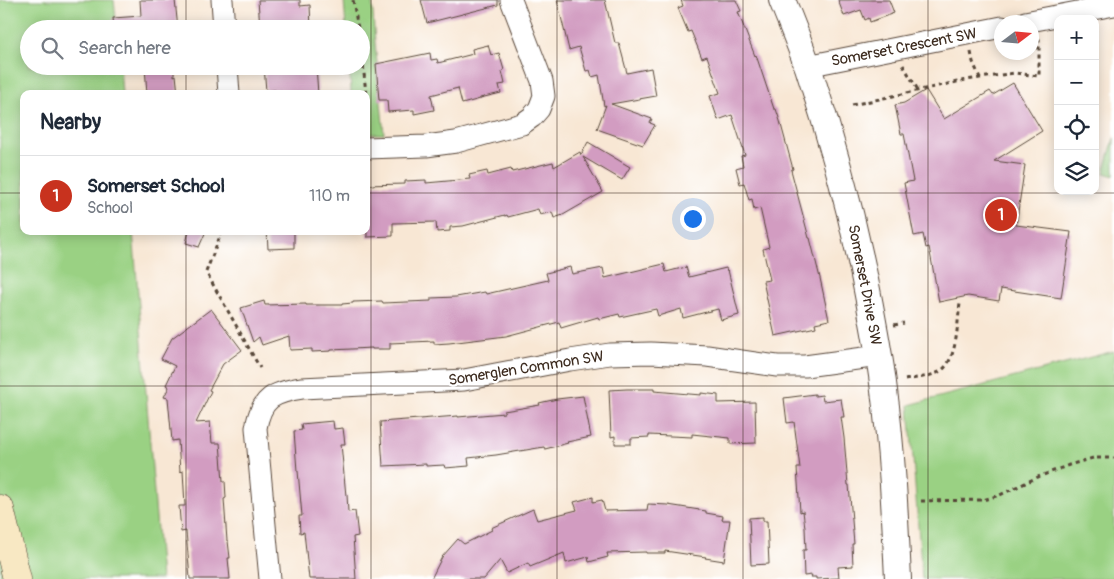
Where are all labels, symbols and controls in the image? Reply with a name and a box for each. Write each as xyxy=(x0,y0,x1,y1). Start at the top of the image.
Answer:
north arrow xyxy=(994,15,1039,60)
map controls xyxy=(1054,15,1099,195)
button: + xyxy=(1054,15,1099,60)
search box xyxy=(20,20,370,75)
street label: Somerset Crescent SW xyxy=(830,24,979,71)
icon: search xyxy=(38,34,66,62)
text: Search here xyxy=(78,36,171,60)
button: − xyxy=(1054,60,1099,105)
button: locate xyxy=(1054,105,1099,150)
text: Nearby xyxy=(40,109,101,136)
button: layers xyxy=(1054,150,1099,195)
text: Somerset School xyxy=(87,174,225,198)
text: 1 xyxy=(53,186,59,206)
text: 110 m xyxy=(309,186,350,206)
pin: 1 xyxy=(985,196,1017,234)
text: School xyxy=(87,198,133,218)
your location xyxy=(680,206,706,232)
street label: Somerset Drive SW xyxy=(843,223,886,347)
street label: Somerglen Common SW xyxy=(447,347,605,390)

